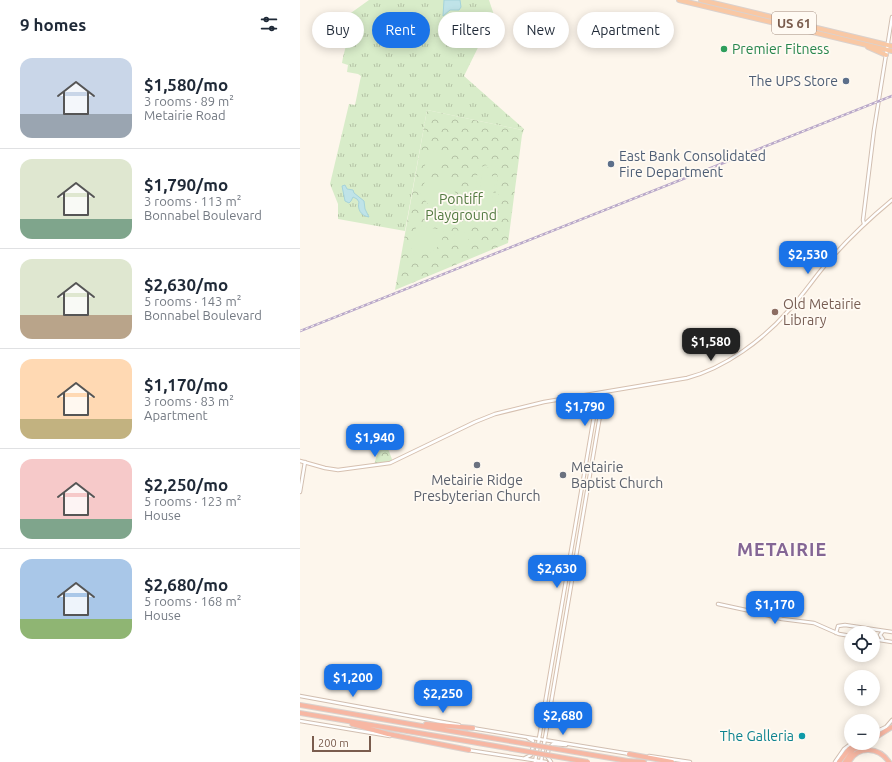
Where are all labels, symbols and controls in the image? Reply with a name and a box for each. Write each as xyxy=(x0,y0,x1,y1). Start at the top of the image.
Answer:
chip: Buy xyxy=(312,12,364,48)
chip: Rent xyxy=(372,12,430,48)
chip: Filters xyxy=(438,12,505,48)
chip: New xyxy=(513,12,569,48)
chip: Apartment xyxy=(577,12,674,48)
road number: US 61 xyxy=(772,12,816,34)
icon: filters xyxy=(258,13,280,35)
text: 9 homes xyxy=(20,15,86,34)
place label: Premier Fitness xyxy=(732,41,829,57)
marker: Premier Fitness xyxy=(719,44,729,54)
place label: The UPS Store xyxy=(749,73,838,89)
icon: home xyxy=(52,74,100,122)
text: $1,580/mo xyxy=(144,75,228,94)
marker: The UPS Store xyxy=(841,76,851,86)
text: 3 rooms · 89 m² xyxy=(144,94,234,108)
text: Metairie Road xyxy=(144,108,226,122)
place label: East Bank Consolidated Fire Department xyxy=(619,148,766,180)
marker: East Bank Consolidated Fire Department xyxy=(606,159,616,169)
icon: home xyxy=(52,175,100,223)
text: $1,790/mo xyxy=(144,175,228,194)
park label: Pontiff Playground xyxy=(425,191,497,223)
text: 3 rooms · 113 m² xyxy=(144,194,241,208)
text: Bonnabel Boulevard xyxy=(144,208,262,222)
pin: $2,530 xyxy=(775,241,841,275)
text: $2,530 xyxy=(788,247,828,261)
icon: home xyxy=(52,275,100,323)
text: $2,630/mo xyxy=(144,275,228,294)
text: 5 rooms · 143 m² xyxy=(144,294,241,308)
place label: Old Metairie Library xyxy=(783,296,861,328)
marker: Old Metairie Library xyxy=(770,307,780,317)
text: Bonnabel Boulevard xyxy=(144,308,262,322)
pin: $1,580 xyxy=(678,328,744,362)
text: $1,580 xyxy=(691,334,731,348)
icon: home xyxy=(52,375,100,423)
text: $1,170/mo xyxy=(144,375,228,394)
pin: $1,790 xyxy=(552,393,618,427)
text: 3 rooms · 83 m² xyxy=(144,394,234,408)
text: $1,790 xyxy=(565,399,605,413)
text: Apartment xyxy=(144,408,208,422)
pin: $1,940 xyxy=(342,424,408,458)
text: $1,940 xyxy=(355,430,395,444)
place label: Metairie Baptist Church xyxy=(571,459,663,491)
marker: Metairie Ridge Presbyterian Church xyxy=(472,460,482,470)
marker: Metairie Baptist Church xyxy=(558,470,568,480)
place label: Metairie Ridge Presbyterian Church xyxy=(413,472,541,504)
icon: home xyxy=(52,475,100,523)
text: $2,250/mo xyxy=(144,475,228,494)
text: 5 rooms · 123 m² xyxy=(144,494,241,508)
text: House xyxy=(144,508,181,522)
district label: METAIRIE xyxy=(737,539,827,559)
pin: $2,630 xyxy=(524,555,590,589)
text: $2,630 xyxy=(537,561,577,575)
icon: home xyxy=(52,575,100,623)
text: $2,680/mo xyxy=(144,575,228,594)
pin: $1,170 xyxy=(742,591,808,625)
text: 5 rooms · 168 m² xyxy=(144,594,241,608)
text: $1,170 xyxy=(755,597,795,611)
text: House xyxy=(144,608,181,622)
map controls xyxy=(844,626,880,750)
button: locate xyxy=(844,626,880,662)
pin: $1,200 xyxy=(320,664,386,698)
text: $1,200 xyxy=(333,670,373,684)
button: + xyxy=(844,670,880,706)
pin: $2,250 xyxy=(410,680,476,714)
text: $2,250 xyxy=(423,686,463,700)
pin: $2,680 xyxy=(530,702,596,736)
text: $2,680 xyxy=(543,708,583,722)
button: − xyxy=(844,714,880,750)
place label: The Galleria xyxy=(720,728,794,744)
marker: The Galleria xyxy=(797,731,807,741)
scale bar xyxy=(312,734,371,753)
text: 200 m xyxy=(318,737,349,749)

